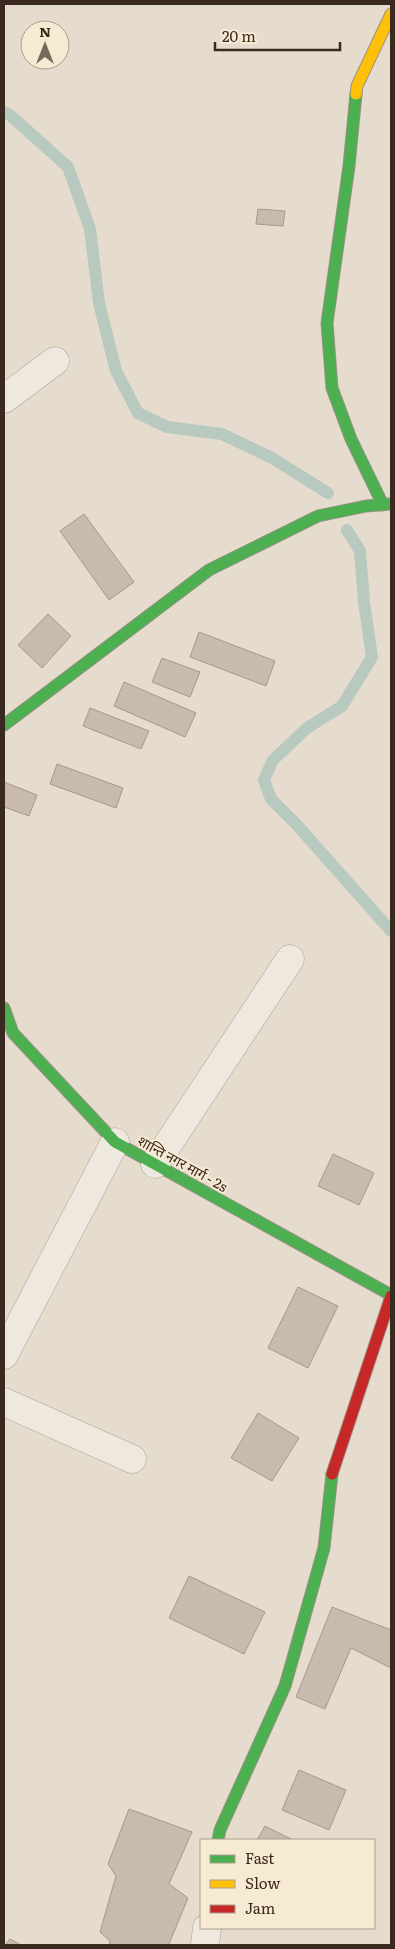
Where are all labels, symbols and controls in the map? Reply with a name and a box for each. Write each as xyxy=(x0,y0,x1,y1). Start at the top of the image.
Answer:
north arrow xyxy=(20,20,70,70)
scale bar xyxy=(215,20,340,52)
text: N xyxy=(39,21,51,41)
text: 20 m xyxy=(222,24,256,47)
street label: शान्ति नगर मार्ग - 2s xyxy=(134,1130,232,1196)
legend xyxy=(200,1839,375,1929)
text: Fast xyxy=(245,1846,274,1869)
text: Slow xyxy=(245,1871,280,1894)
text: Jam xyxy=(245,1896,276,1919)

